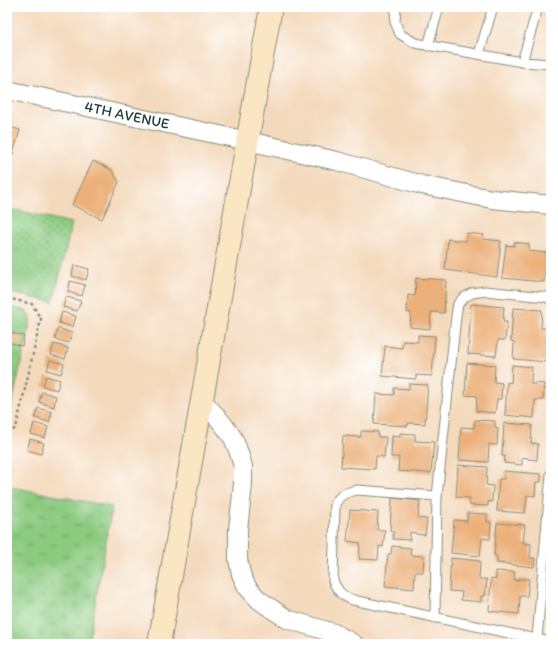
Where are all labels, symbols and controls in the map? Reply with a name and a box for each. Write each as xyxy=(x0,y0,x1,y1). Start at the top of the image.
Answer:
street label: 4TH AVENUE xyxy=(83,97,171,133)

